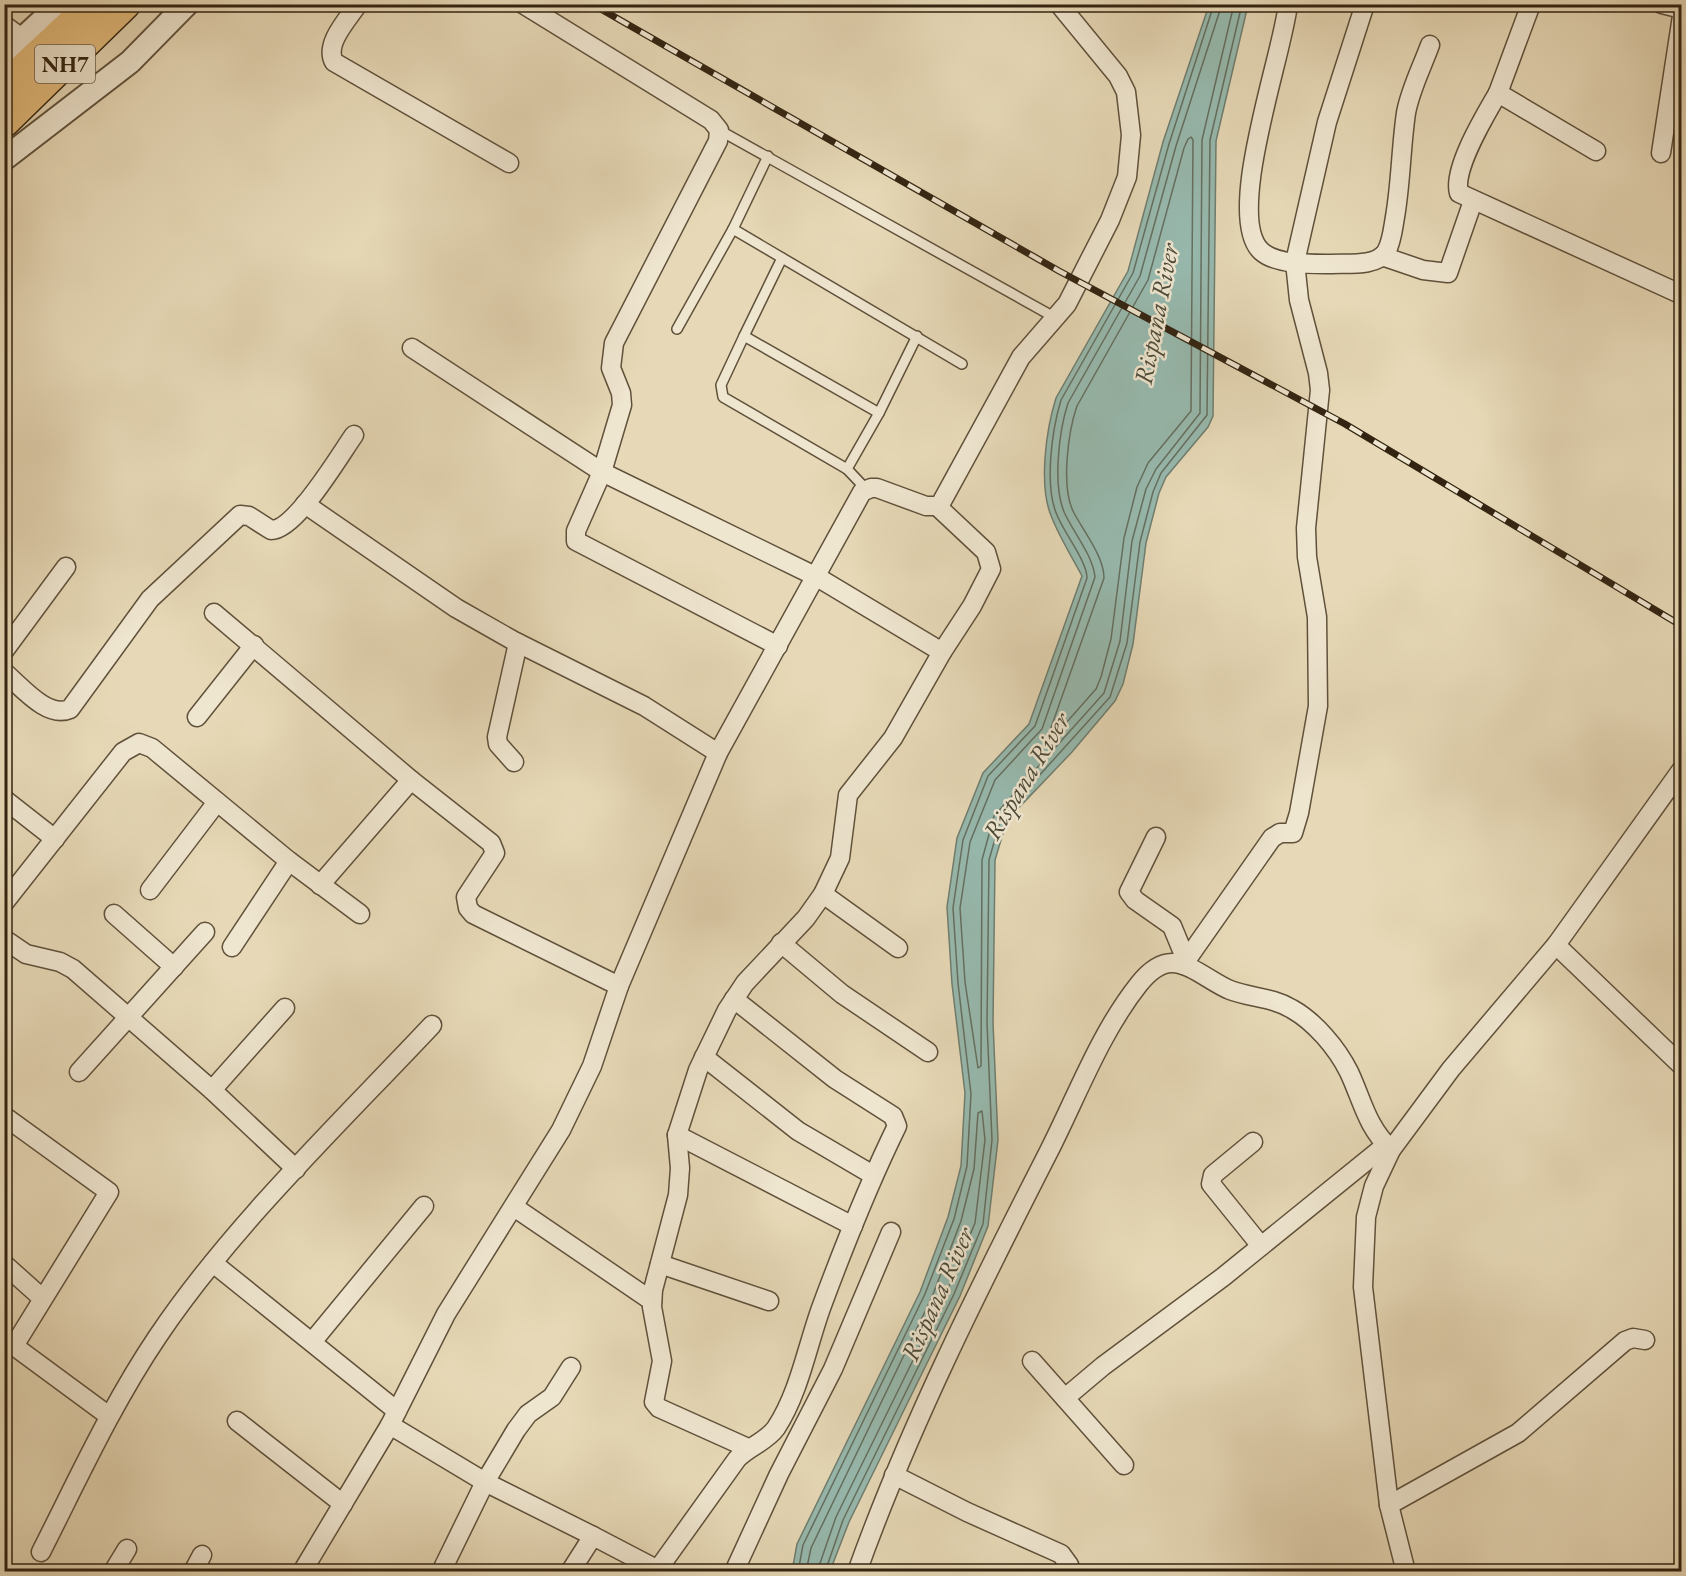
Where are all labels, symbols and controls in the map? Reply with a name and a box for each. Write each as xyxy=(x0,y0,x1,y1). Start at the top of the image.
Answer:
road number: NH7 xyxy=(35,45,95,83)
water label: Rispana River xyxy=(1126,240,1187,387)
water label: Rispana River xyxy=(975,705,1078,846)
water label: Rispana River xyxy=(892,1221,982,1366)

